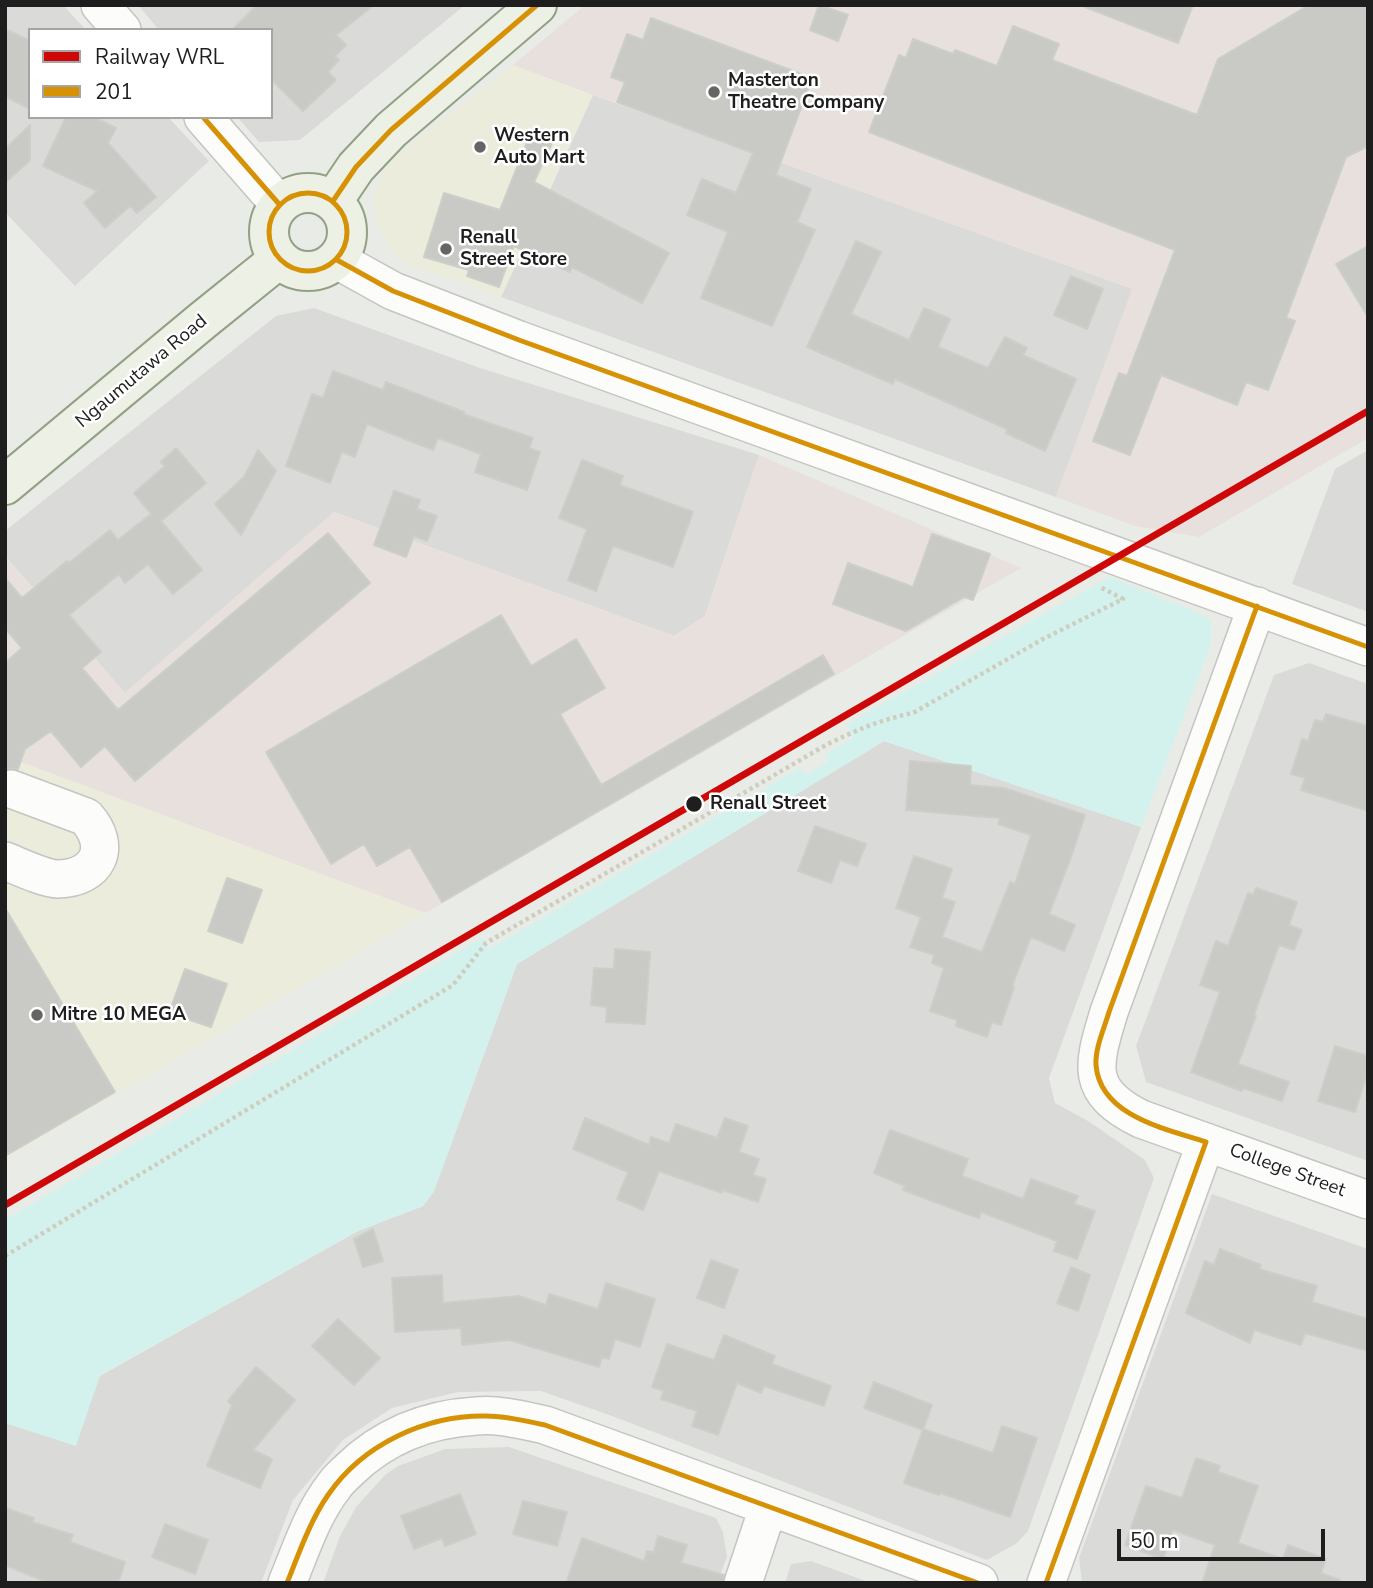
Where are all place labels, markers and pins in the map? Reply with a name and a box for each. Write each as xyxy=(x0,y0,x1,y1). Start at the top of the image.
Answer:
place label: Masterton Theatre Company xyxy=(728,70,884,114)
marker: Masterton Theatre Company xyxy=(706,84,722,100)
place label: Western Auto Mart xyxy=(494,125,585,169)
marker: Western Auto Mart xyxy=(472,139,488,155)
place label: Renall Street Store xyxy=(460,227,567,271)
marker: Renall Street Store xyxy=(438,241,454,257)
place label: Renall Street xyxy=(710,793,826,815)
marker: Renall Street xyxy=(684,794,704,814)
place label: Mitre 10 MEGA xyxy=(51,1004,186,1026)
marker: Mitre 10 MEGA xyxy=(29,1007,45,1023)

